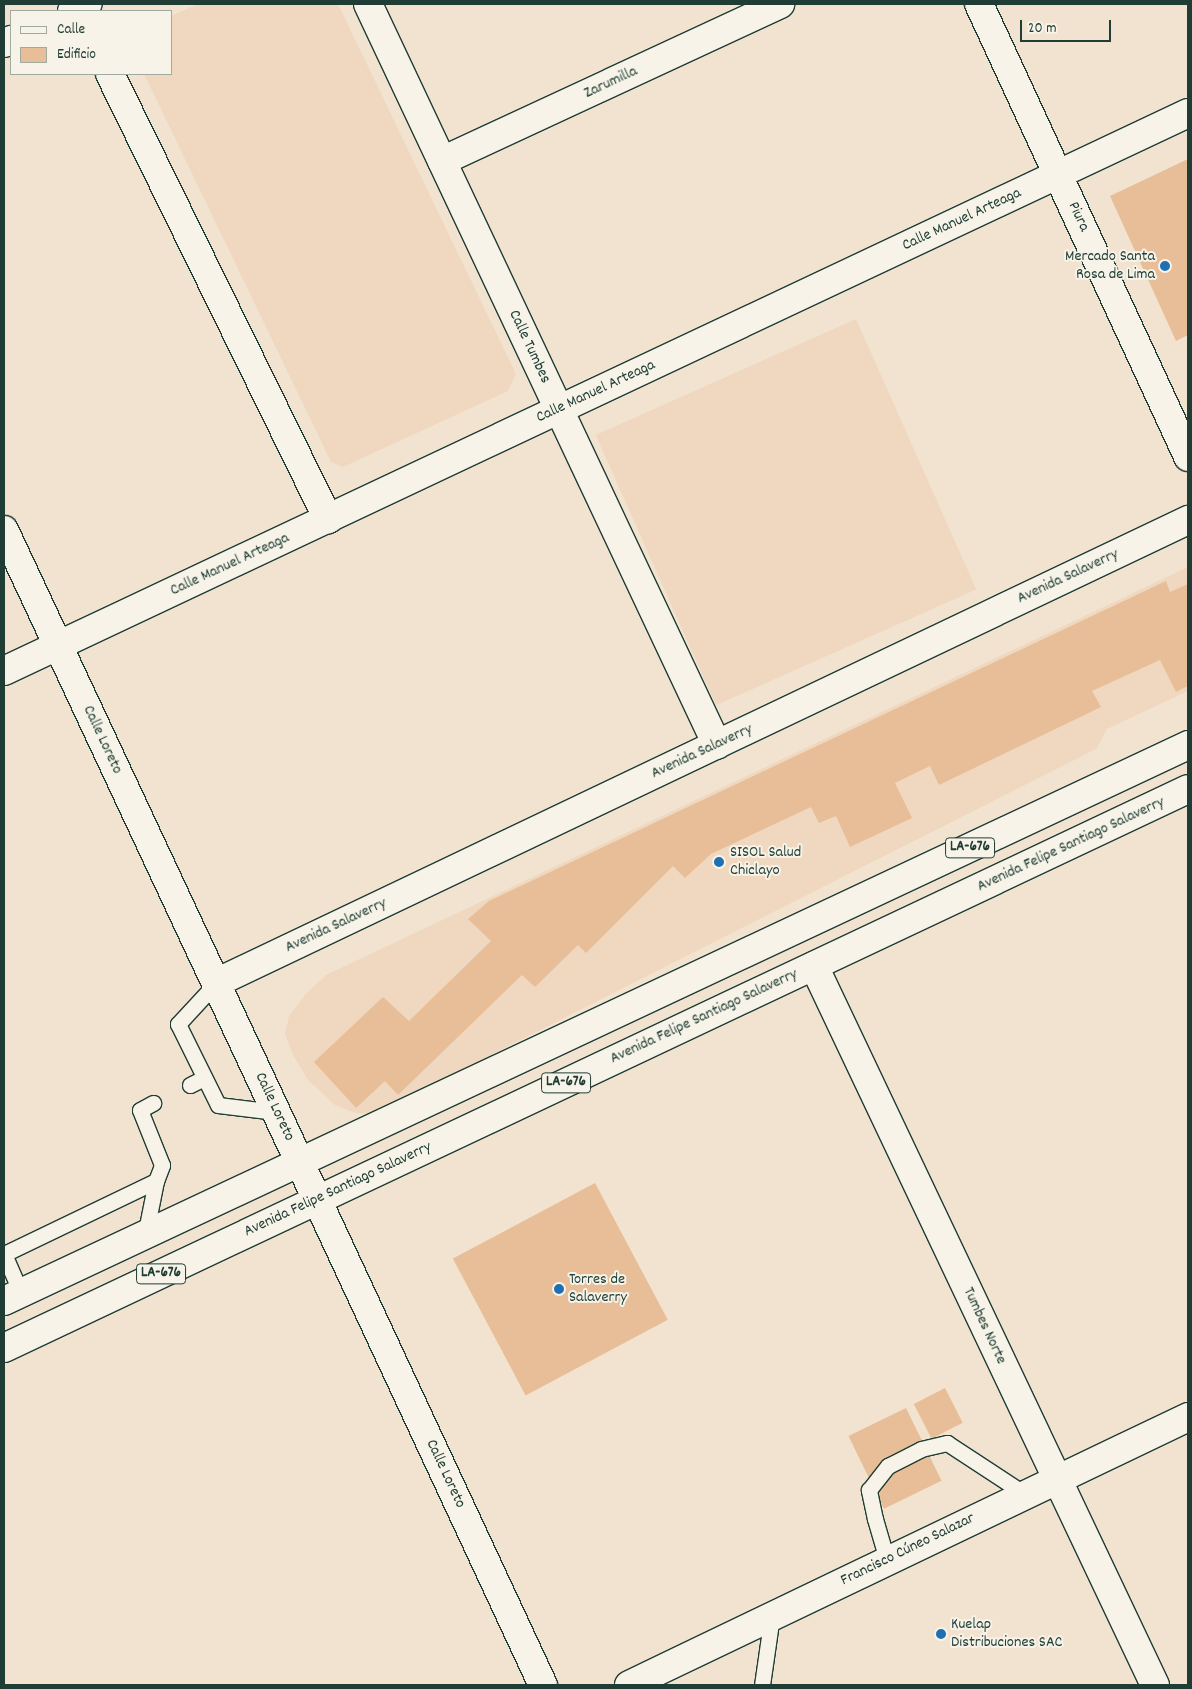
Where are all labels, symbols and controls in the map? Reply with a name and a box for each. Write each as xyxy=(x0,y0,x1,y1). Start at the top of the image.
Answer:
legend xyxy=(10,10,172,75)
scale bar xyxy=(1022,10,1113,42)
text: 20 m xyxy=(1028,18,1056,40)
text: Calle xyxy=(57,19,85,41)
text: Edificio xyxy=(57,44,96,66)
street label: Zarumilla xyxy=(581,62,641,104)
street label: Calle Manuel Arteaga xyxy=(899,184,1025,256)
street label: Piura xyxy=(1063,199,1093,235)
place label: Mercado Santa Rosa de Lima xyxy=(1065,247,1155,285)
marker: Mercado Santa Rosa de Lima xyxy=(1159,260,1171,272)
street label: Calle Tumbes xyxy=(504,307,554,387)
street label: Calle Manuel Arteaga xyxy=(533,356,659,428)
street label: Calle Manuel Arteaga xyxy=(167,529,293,601)
street label: Avenida Salaverry xyxy=(1014,545,1122,609)
street label: Calle Loreto xyxy=(78,703,126,777)
street label: Avenida Salaverry xyxy=(648,720,756,784)
street label: Avenida Felipe Santiago Salaverry xyxy=(974,793,1168,897)
road number: LA-676 xyxy=(945,836,995,860)
place label: SISOL Salud Chiclayo xyxy=(730,843,801,881)
marker: SISOL Salud Chiclayo xyxy=(712,855,726,869)
street label: Avenida Salaverry xyxy=(282,894,390,958)
street label: Avenida Felipe Santiago Salaverry xyxy=(607,965,801,1069)
street label: Calle Loreto xyxy=(250,1070,298,1144)
road number: LA-676 xyxy=(541,1070,591,1096)
street label: Avenida Felipe Santiago Salaverry xyxy=(241,1138,435,1242)
road number: LA-676 xyxy=(136,1262,186,1286)
place label: Torres de Salaverry xyxy=(569,1270,627,1308)
marker: Torres de Salaverry xyxy=(553,1283,565,1295)
street label: Tumbes Norte xyxy=(958,1285,1010,1367)
street label: Calle Loreto xyxy=(421,1437,469,1511)
street label: Francisco Cúneo Salazar xyxy=(838,1509,978,1591)
place label: Kuelap Distribuciones SAC xyxy=(951,1615,1063,1653)
marker: Kuelap Distribuciones SAC xyxy=(935,1628,947,1640)

